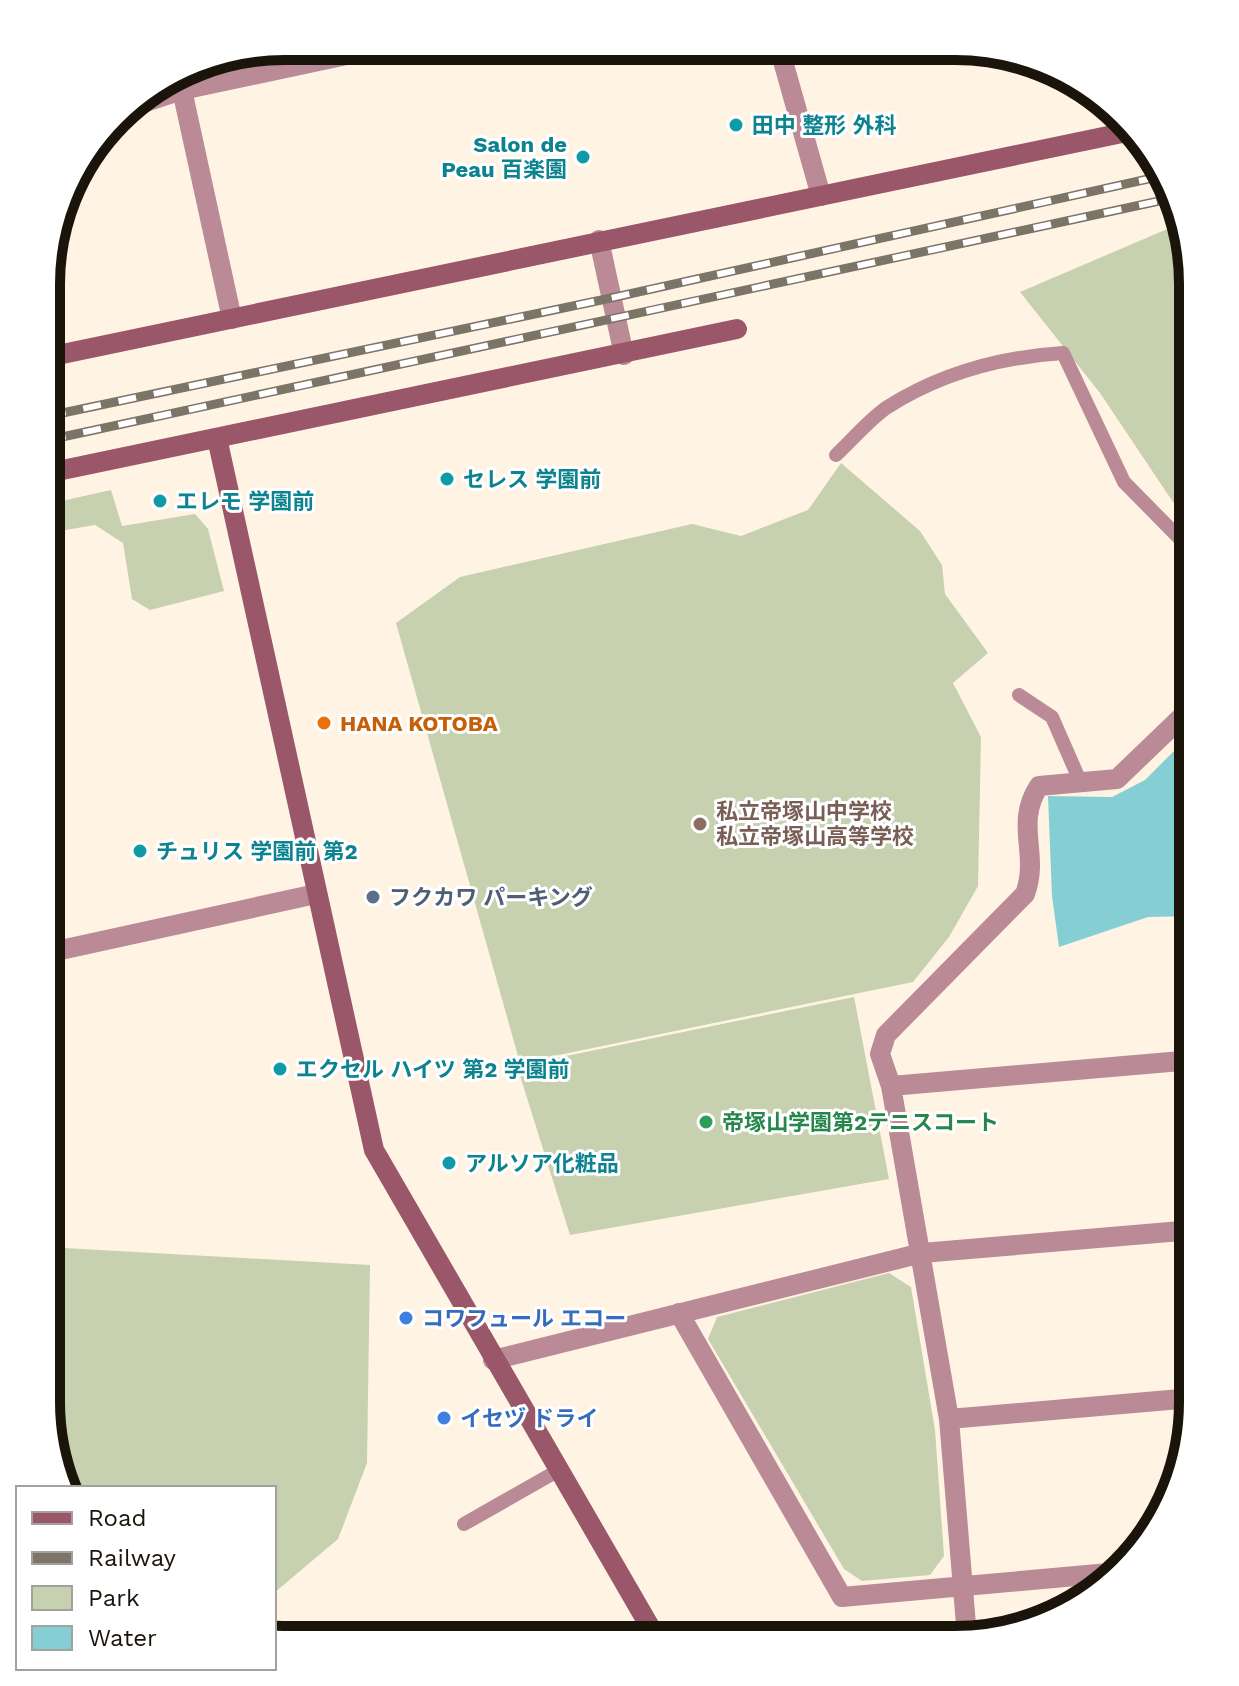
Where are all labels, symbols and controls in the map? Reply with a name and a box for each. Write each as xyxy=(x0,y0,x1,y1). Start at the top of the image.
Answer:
place label: 田中 整形 外科 xyxy=(752,113,897,138)
marker: 田中 整形 外科 xyxy=(727,116,745,134)
place label: Salon de Peau 百楽園 xyxy=(441,132,567,182)
marker: Salon de Peau 百楽園 xyxy=(574,148,592,166)
place label: セレス 学園前 xyxy=(463,467,601,492)
marker: セレス 学園前 xyxy=(438,470,456,488)
place label: エレモ 学園前 xyxy=(176,489,314,514)
marker: エレモ 学園前 xyxy=(151,492,169,510)
place label: HANA KOTOBA xyxy=(340,711,498,736)
marker: HANA KOTOBA xyxy=(315,714,333,732)
place label: 私立帝塚山中学校 私立帝塚山高等学校 xyxy=(716,799,914,849)
marker: 私立帝塚山中学校 私立帝塚山高等学校 xyxy=(691,815,709,833)
place label: チュリス 学園前 第2 xyxy=(156,839,358,864)
marker: チュリス 学園前 第2 xyxy=(131,842,149,860)
place label: フクカワ パーキング xyxy=(389,885,593,910)
marker: フクカワ パーキング xyxy=(364,888,382,906)
place label: エクセル ハイツ 第2 学園前 xyxy=(296,1057,570,1082)
marker: エクセル ハイツ 第2 学園前 xyxy=(271,1060,289,1078)
place label: 帝塚山学園第2テニスコート xyxy=(722,1110,999,1135)
marker: 帝塚山学園第2テニスコート xyxy=(697,1113,715,1131)
place label: アルソア化粧品 xyxy=(465,1151,619,1176)
marker: アルソア化粧品 xyxy=(440,1154,458,1172)
place label: コワフュール エコー xyxy=(422,1306,626,1331)
marker: コワフュール エコー xyxy=(397,1309,415,1327)
place label: イセヅ ドライ xyxy=(460,1406,598,1431)
marker: イセヅ ドライ xyxy=(435,1409,453,1427)
legend xyxy=(16,1486,276,1670)
text: Road xyxy=(88,1504,147,1532)
text: Railway xyxy=(88,1544,177,1572)
text: Park xyxy=(88,1584,140,1612)
text: Water xyxy=(88,1624,157,1652)

